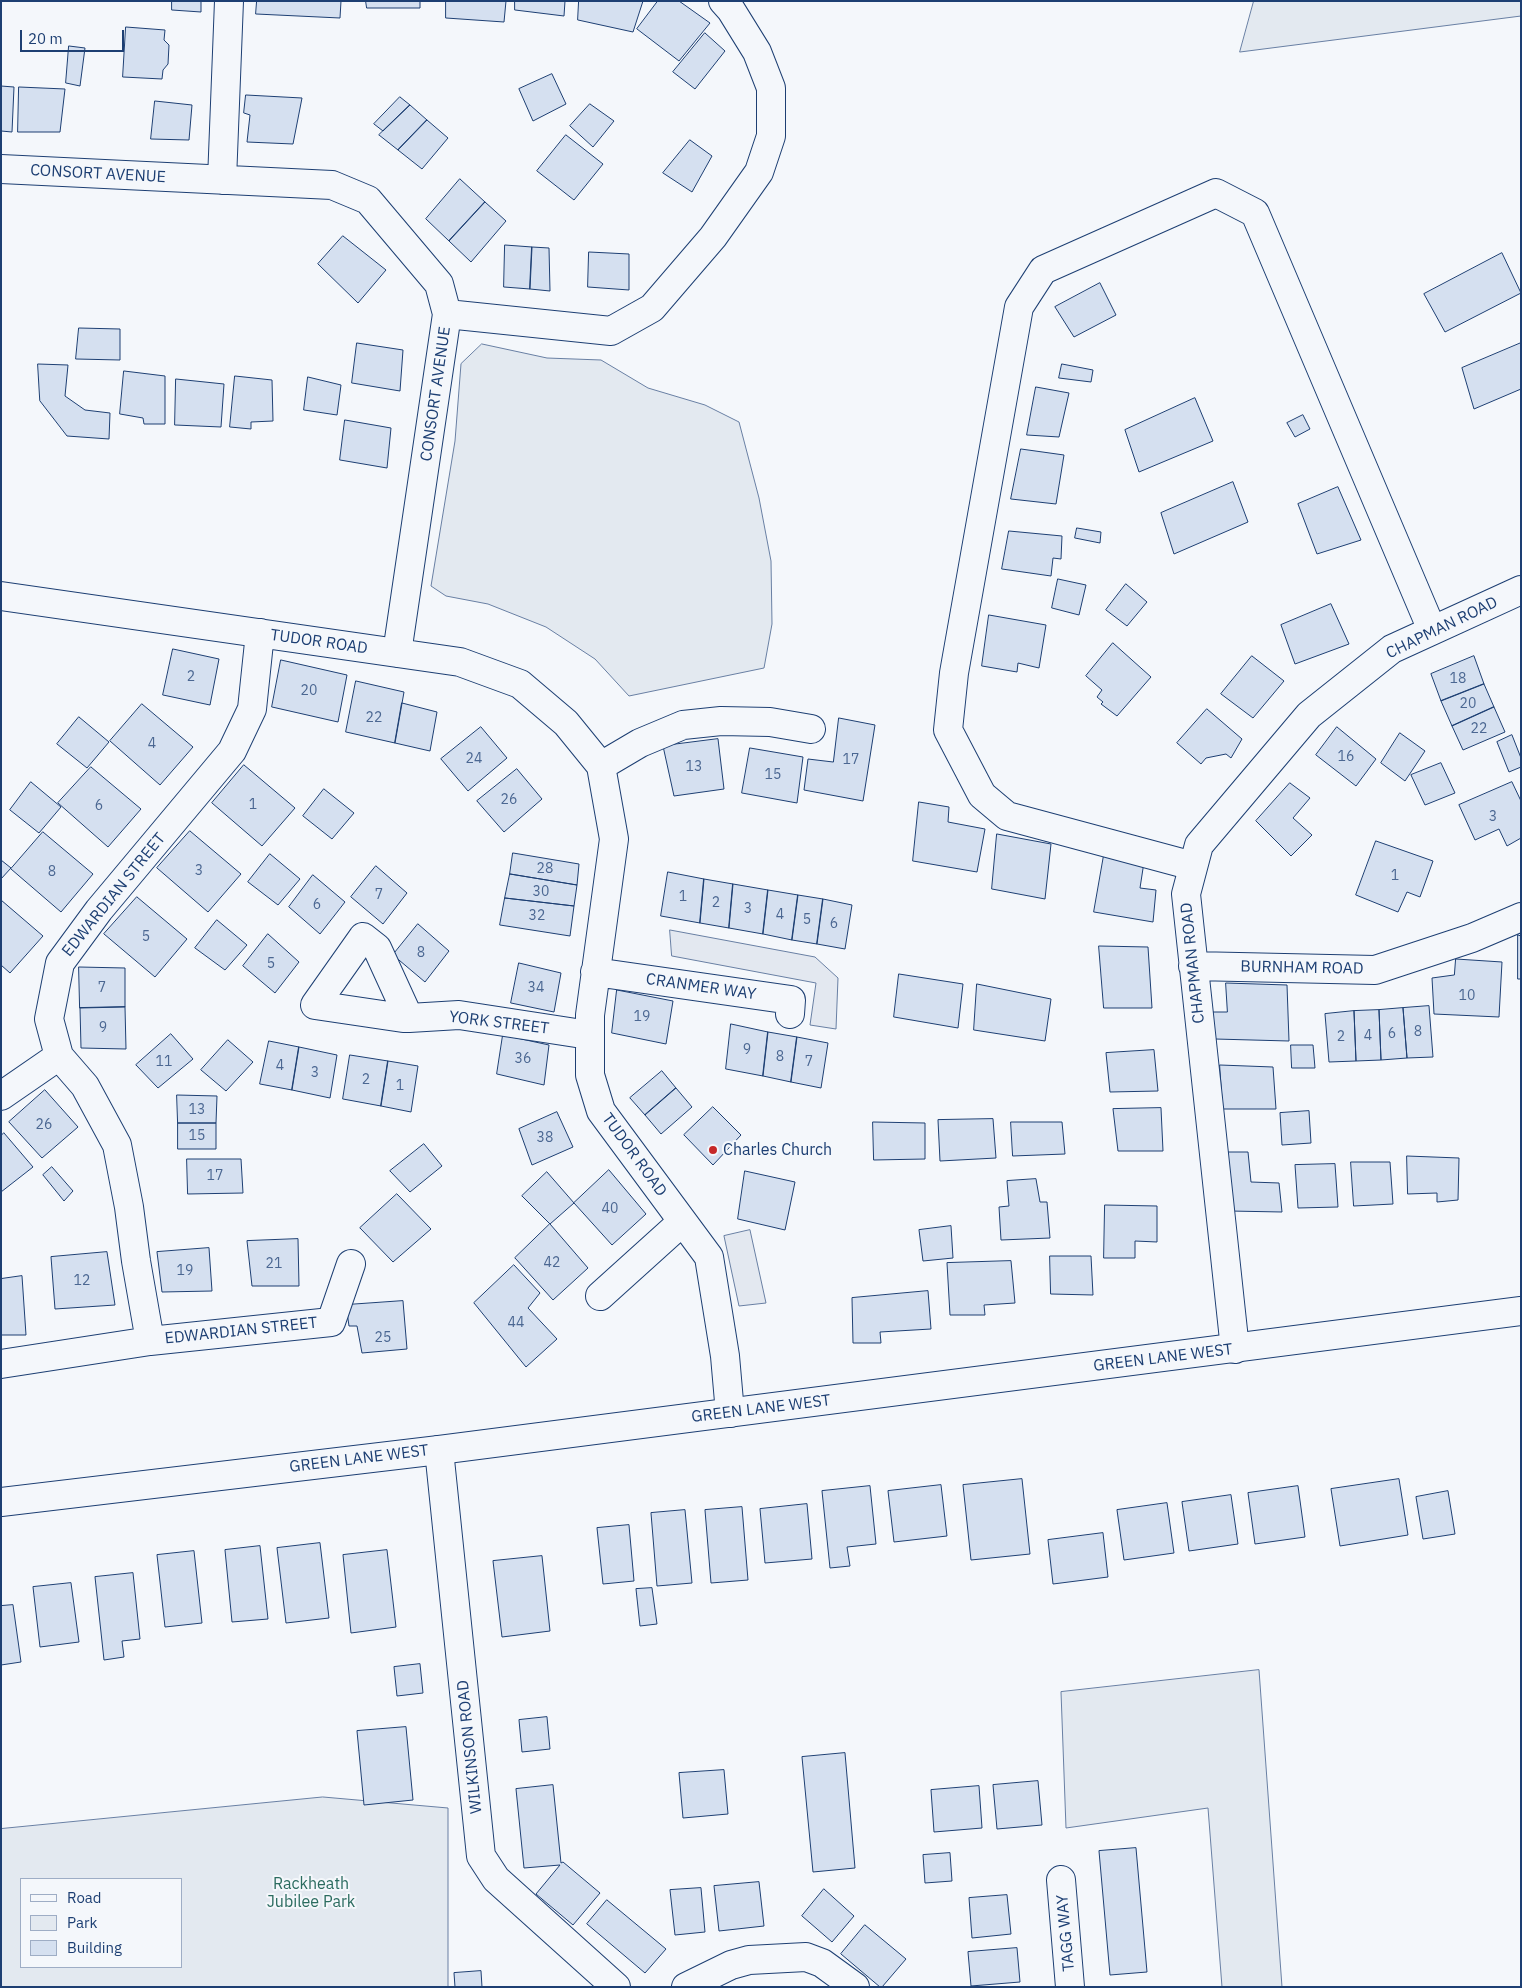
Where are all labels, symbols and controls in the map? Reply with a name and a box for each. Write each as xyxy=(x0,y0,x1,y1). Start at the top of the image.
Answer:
scale bar xyxy=(22,20,126,52)
text: 20 m xyxy=(28,29,63,48)
street label: CONSORT AVENUE xyxy=(30,161,166,187)
street label: CONSORT AVENUE xyxy=(417,325,455,463)
street label: CHAPMAN ROAD xyxy=(1383,593,1501,663)
street label: TUDOR ROAD xyxy=(269,626,369,658)
house number: 2 xyxy=(187,669,195,685)
house number: 18 xyxy=(1450,671,1466,687)
house number: 20 xyxy=(301,683,317,699)
house number: 20 xyxy=(1460,696,1476,712)
house number: 22 xyxy=(366,710,382,726)
house number: 22 xyxy=(1471,721,1487,737)
house number: 4 xyxy=(148,736,156,752)
house number: 16 xyxy=(1338,749,1354,765)
house number: 24 xyxy=(466,751,482,767)
house number: 17 xyxy=(843,752,859,768)
house number: 13 xyxy=(686,759,702,775)
house number: 15 xyxy=(765,767,781,783)
house number: 26 xyxy=(501,792,517,808)
house number: 1 xyxy=(249,797,257,813)
house number: 6 xyxy=(95,798,103,814)
house number: 3 xyxy=(1489,809,1497,825)
street label: EDWARDIAN STREET xyxy=(58,829,170,961)
house number: 28 xyxy=(537,861,553,877)
house number: 3 xyxy=(195,863,203,879)
house number: 8 xyxy=(48,864,56,880)
house number: 1 xyxy=(1391,868,1399,884)
house number: 30 xyxy=(533,884,549,900)
house number: 7 xyxy=(375,887,383,903)
house number: 1 xyxy=(679,889,687,905)
house number: 2 xyxy=(712,895,720,911)
house number: 6 xyxy=(313,897,321,913)
house number: 3 xyxy=(744,901,752,917)
street label: CHAPMAN ROAD xyxy=(1177,901,1209,1025)
house number: 4 xyxy=(776,907,784,923)
house number: 32 xyxy=(529,908,545,924)
house number: 5 xyxy=(803,912,811,928)
house number: 6 xyxy=(830,916,838,932)
house number: 5 xyxy=(142,929,150,945)
house number: 8 xyxy=(417,945,425,961)
house number: 5 xyxy=(267,956,275,972)
street label: BURNHAM ROAD xyxy=(1240,957,1364,979)
street label: CRANMER WAY xyxy=(645,970,757,1004)
house number: 7 xyxy=(98,980,106,996)
house number: 34 xyxy=(528,980,544,996)
house number: 10 xyxy=(1459,988,1475,1004)
street label: YORK STREET xyxy=(448,1007,550,1039)
house number: 19 xyxy=(634,1009,650,1025)
house number: 9 xyxy=(99,1020,107,1036)
house number: 8 xyxy=(1414,1024,1422,1040)
house number: 6 xyxy=(1388,1026,1396,1042)
house number: 4 xyxy=(1364,1028,1372,1044)
house number: 2 xyxy=(1337,1029,1345,1045)
house number: 9 xyxy=(743,1042,751,1058)
house number: 8 xyxy=(776,1049,784,1065)
house number: 36 xyxy=(515,1051,531,1067)
house number: 11 xyxy=(156,1054,172,1070)
house number: 7 xyxy=(805,1054,813,1070)
house number: 4 xyxy=(276,1058,284,1074)
house number: 3 xyxy=(311,1065,319,1081)
house number: 2 xyxy=(362,1072,370,1088)
house number: 1 xyxy=(396,1078,404,1094)
house number: 13 xyxy=(189,1102,205,1118)
street label: TUDOR ROAD xyxy=(597,1110,671,1200)
house number: 26 xyxy=(36,1117,52,1133)
house number: 15 xyxy=(189,1128,205,1144)
house number: 38 xyxy=(537,1130,553,1146)
place label: Charles Church xyxy=(723,1140,832,1160)
marker: Charles Church xyxy=(707,1144,719,1156)
house number: 17 xyxy=(207,1168,223,1184)
house number: 40 xyxy=(602,1201,618,1217)
house number: 42 xyxy=(544,1255,560,1271)
house number: 21 xyxy=(266,1256,282,1272)
house number: 19 xyxy=(177,1263,193,1279)
house number: 12 xyxy=(74,1273,90,1289)
street label: EDWARDIAN STREET xyxy=(164,1313,318,1349)
house number: 44 xyxy=(508,1315,524,1331)
house number: 25 xyxy=(375,1330,391,1346)
street label: GREEN LANE WEST xyxy=(1092,1340,1234,1376)
street label: GREEN LANE WEST xyxy=(690,1391,832,1427)
street label: GREEN LANE WEST xyxy=(288,1441,430,1477)
street label: WILKINSON ROAD xyxy=(453,1679,487,1815)
park label: Rackheath Jubilee Park xyxy=(267,1874,355,1912)
legend xyxy=(20,1878,182,1968)
text: Road xyxy=(67,1888,102,1907)
street label: TAGG WAY xyxy=(1053,1894,1079,1972)
text: Park xyxy=(67,1913,97,1932)
text: Building xyxy=(67,1938,122,1957)

